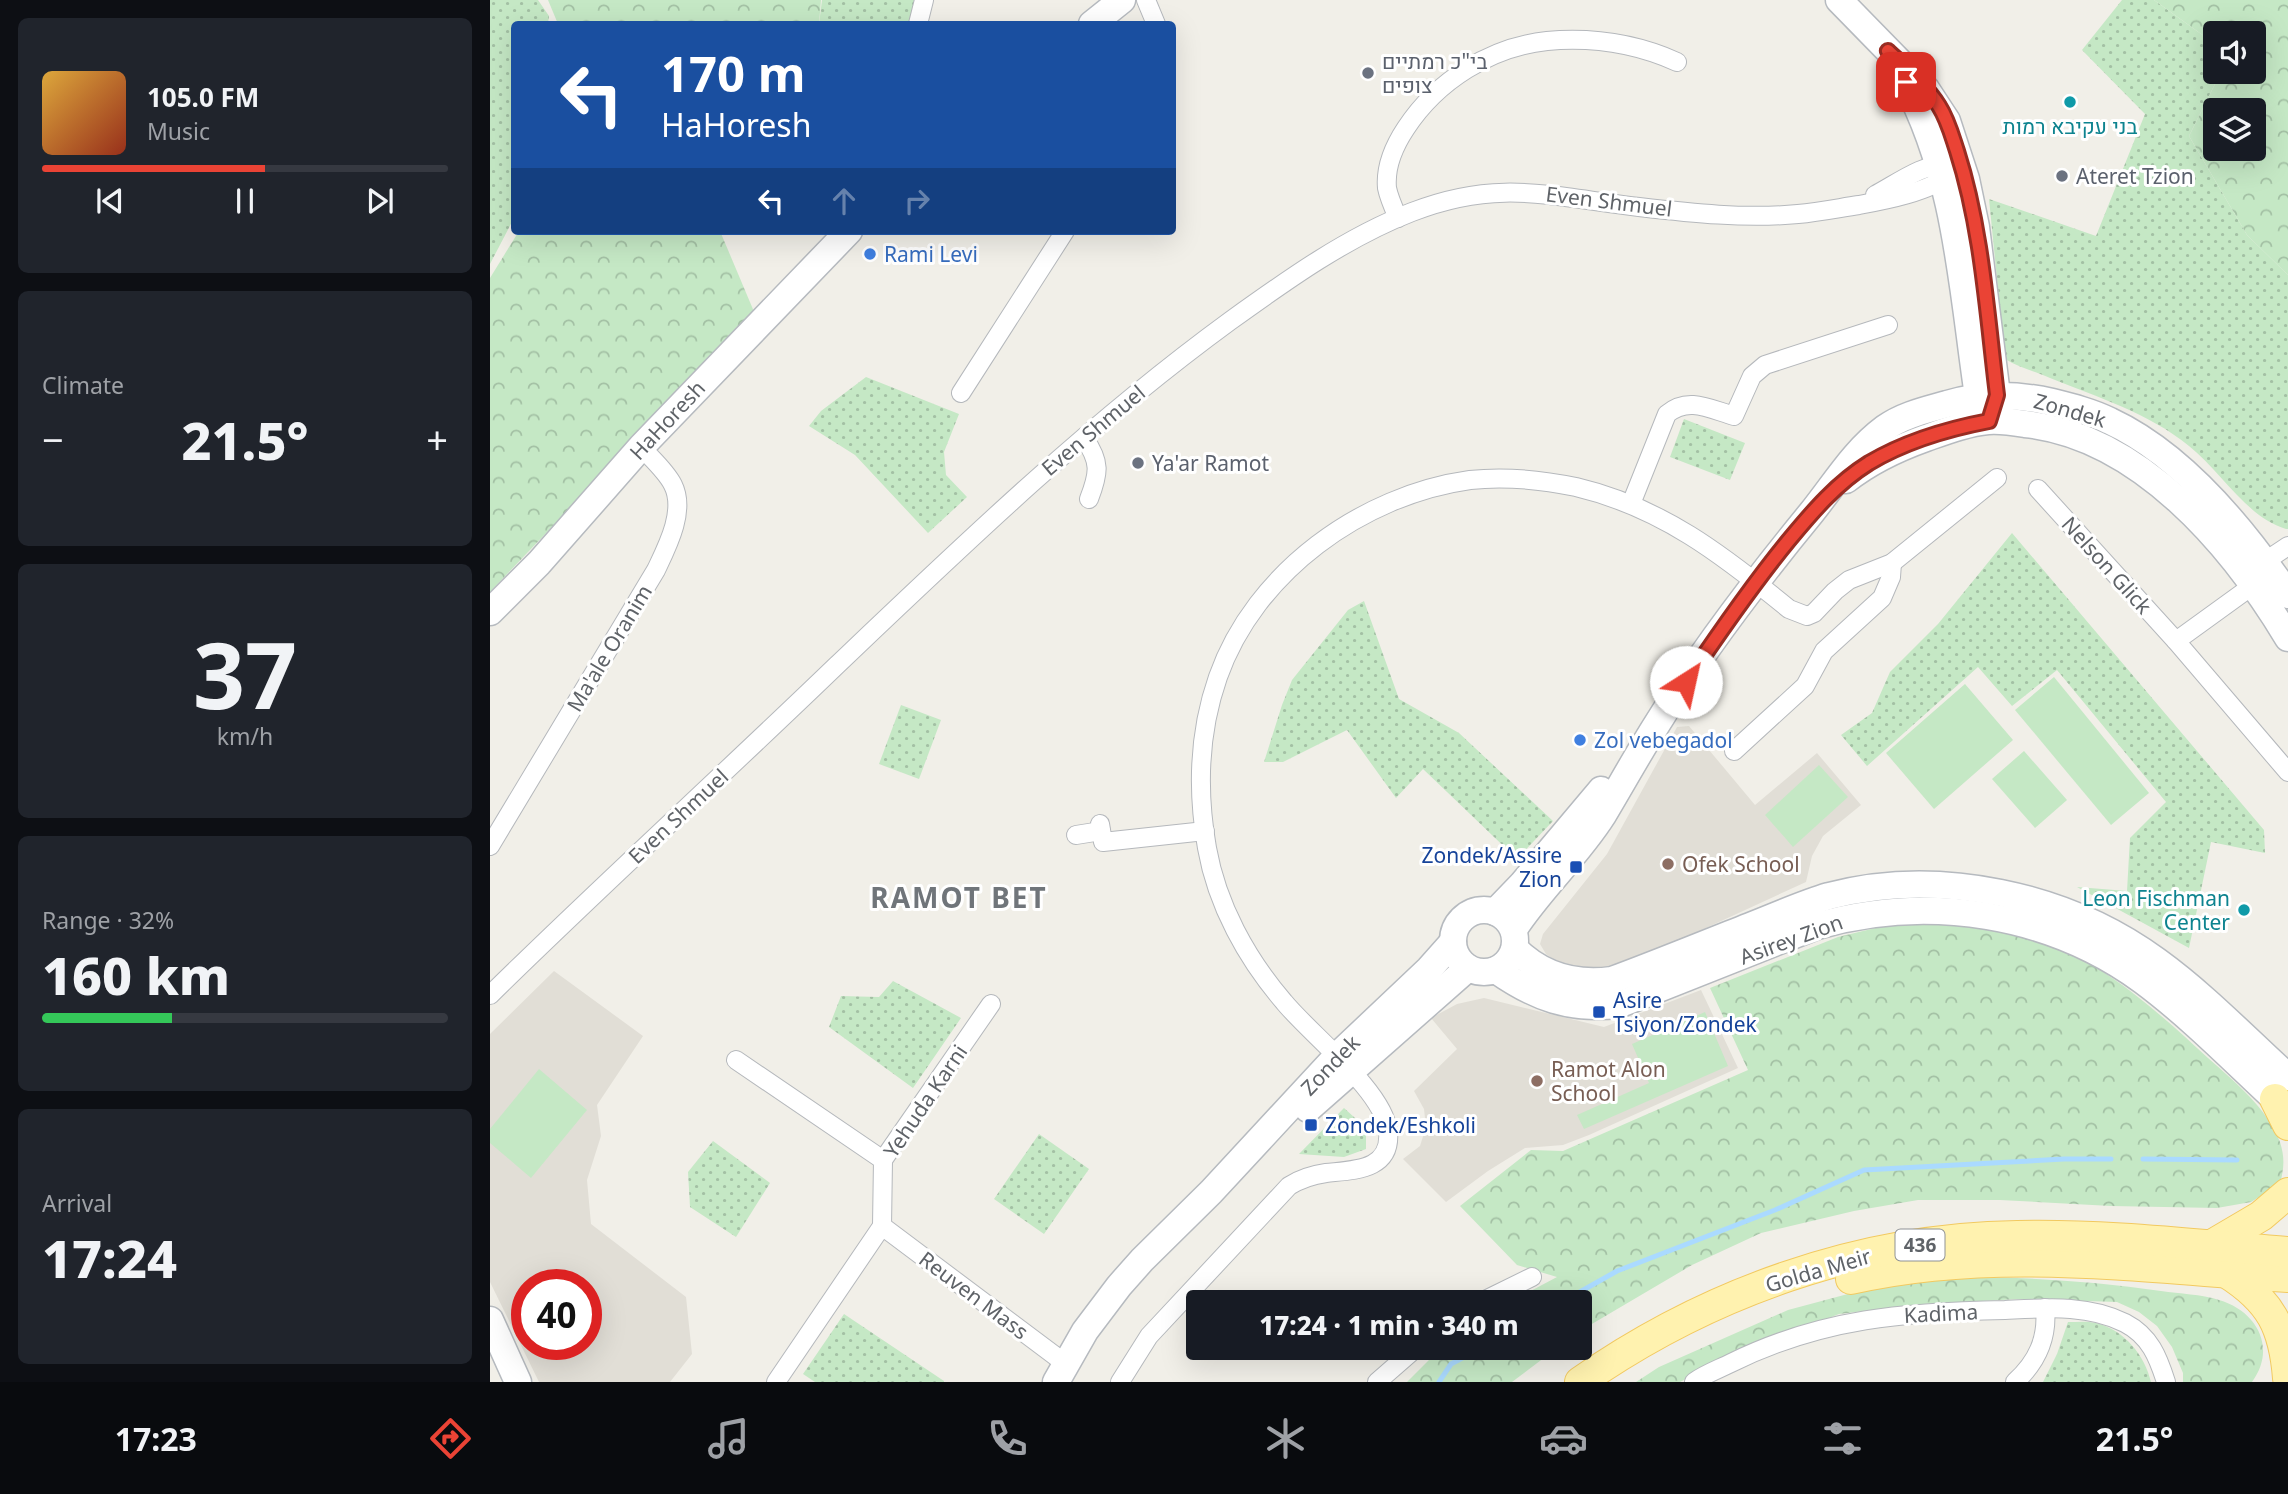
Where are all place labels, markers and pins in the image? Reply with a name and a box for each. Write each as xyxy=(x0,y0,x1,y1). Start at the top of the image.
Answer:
place label: בי"כ רמתיים צופים xyxy=(1382,47,1487,99)
pin xyxy=(1876,52,1936,112)
marker: בי"כ רמתיים צופים xyxy=(1360,65,1376,81)
marker: בני עקיבא רמות xyxy=(2062,94,2078,110)
place label: בני עקיבא רמות xyxy=(2003,112,2137,140)
place label: Ateret Tzion xyxy=(2076,162,2194,190)
marker: Ateret Tzion xyxy=(2054,168,2070,184)
place label: Rami Levi xyxy=(884,240,978,268)
marker: Rami Levi xyxy=(862,246,878,262)
place label: Ya'ar Ramot xyxy=(1152,449,1269,477)
marker: Ya'ar Ramot xyxy=(1130,455,1146,471)
place label: Zol vebegadol xyxy=(1594,726,1733,754)
marker: Zol vebegadol xyxy=(1572,732,1588,748)
place label: Zondek/Assire Zion xyxy=(1421,841,1562,893)
place label: Ofek School xyxy=(1682,850,1800,878)
marker: Ofek School xyxy=(1660,856,1676,872)
marker: Zondek/Assire Zion xyxy=(1568,859,1584,875)
place label: Leon Fischman Center xyxy=(2082,884,2230,936)
marker: Leon Fischman Center xyxy=(2236,902,2252,918)
place label: Asire Tsiyon/Zondek xyxy=(1613,986,1758,1038)
marker: Asire Tsiyon/Zondek xyxy=(1591,1004,1607,1020)
place label: Ramot Alon School xyxy=(1551,1055,1666,1107)
marker: Ramot Alon School xyxy=(1529,1073,1545,1089)
place label: Zondek/Eshkoli xyxy=(1325,1111,1476,1139)
marker: Zondek/Eshkoli xyxy=(1303,1117,1319,1133)

